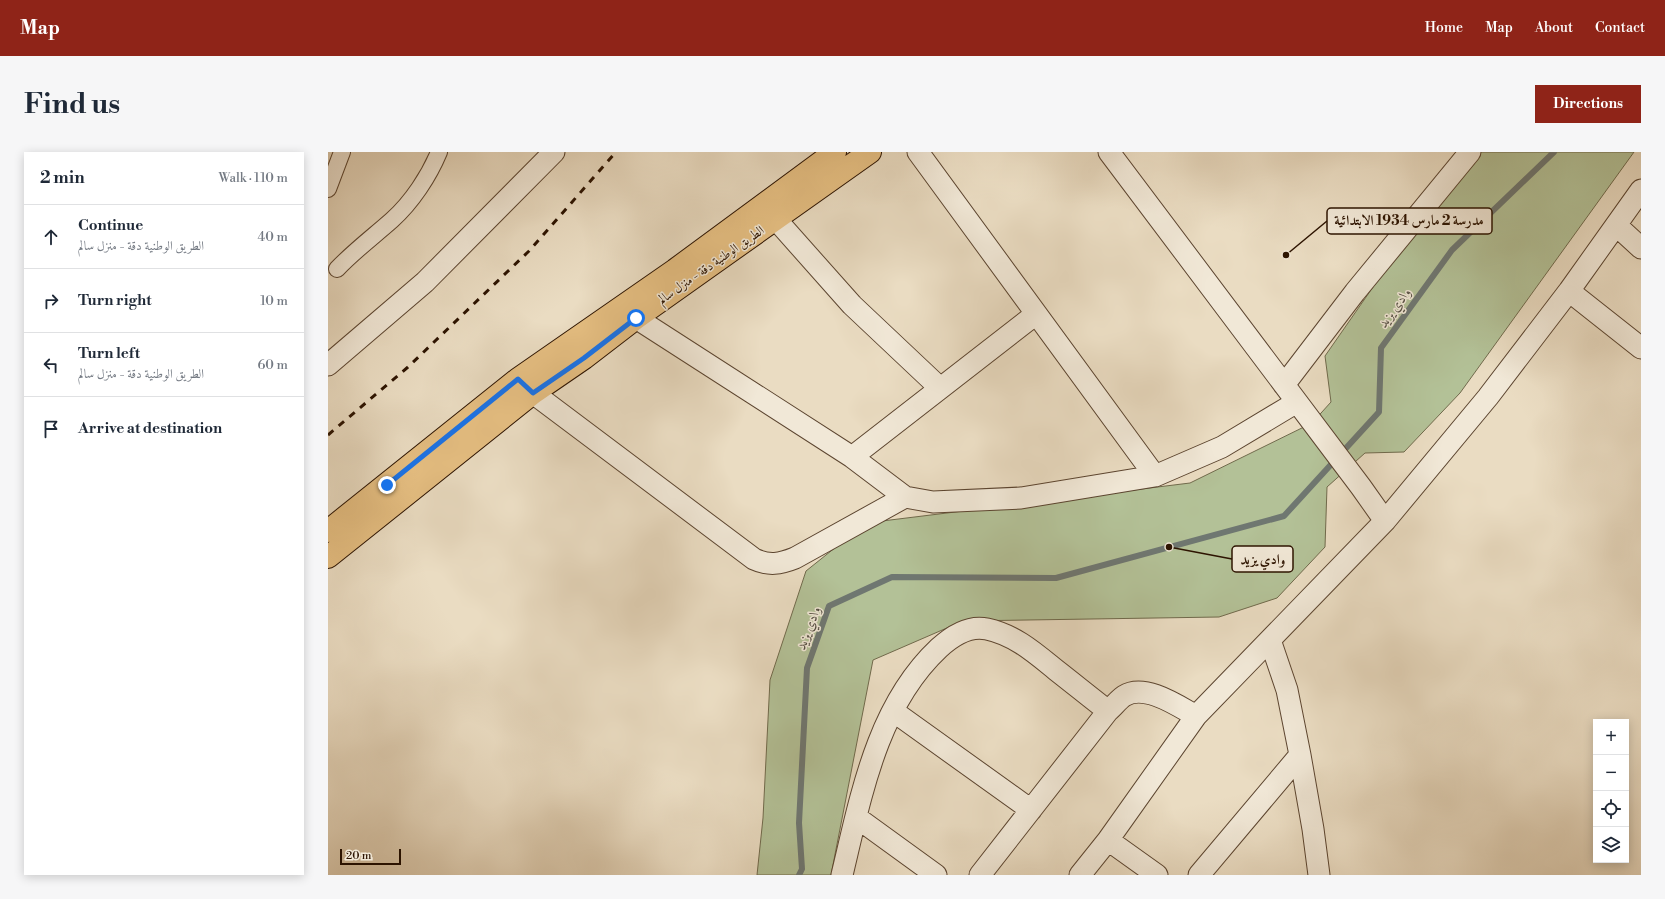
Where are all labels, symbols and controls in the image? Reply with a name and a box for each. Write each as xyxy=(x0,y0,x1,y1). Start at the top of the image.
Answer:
text: Map xyxy=(20,16,60,40)
text: Home xyxy=(1425,19,1463,37)
text: Map xyxy=(1485,19,1513,37)
text: About xyxy=(1535,19,1573,37)
text: Contact xyxy=(1595,19,1645,37)
button: Directions xyxy=(1535,85,1641,123)
text: Find us xyxy=(24,87,120,122)
text: 2 min xyxy=(40,167,85,189)
text: Walk · 110 m xyxy=(218,170,288,186)
callout: مدرسة 2 مارس 1934 الابتدائية xyxy=(1327,208,1492,234)
text: مدرسة 2 مارس 1934 الابتدائية xyxy=(1334,212,1484,230)
text: Continue xyxy=(78,216,143,235)
street label: الطريق الوطنية دقة - منزل سالم xyxy=(655,222,769,310)
icon: ahead xyxy=(40,226,62,248)
text: 40 m xyxy=(258,229,288,245)
text: الطريق الوطنية دقة - منزل سالم xyxy=(78,238,204,254)
water label: وادي يزيد xyxy=(1374,284,1417,333)
icon: right xyxy=(40,290,62,312)
text: Turn right xyxy=(78,291,152,310)
text: 10 m xyxy=(260,293,288,309)
route start xyxy=(627,309,645,327)
text: Turn left xyxy=(78,344,140,363)
icon: left xyxy=(40,354,62,376)
text: 60 m xyxy=(257,357,288,373)
text: الطريق الوطنية دقة - منزل سالم xyxy=(78,366,204,382)
icon: arrive xyxy=(40,418,62,440)
text: Arrive at destination xyxy=(78,419,222,438)
route end xyxy=(378,476,396,494)
callout: وادي يزيد xyxy=(1232,546,1293,572)
text: وادي يزيد xyxy=(1241,551,1285,571)
water label: وادي يزيد xyxy=(792,604,827,653)
map controls xyxy=(1593,719,1629,863)
button: + xyxy=(1593,719,1629,755)
button: − xyxy=(1593,755,1629,791)
button: locate xyxy=(1593,791,1629,827)
button: layers xyxy=(1593,827,1629,863)
scale bar xyxy=(340,847,401,866)
text: 20 m xyxy=(346,849,371,863)

